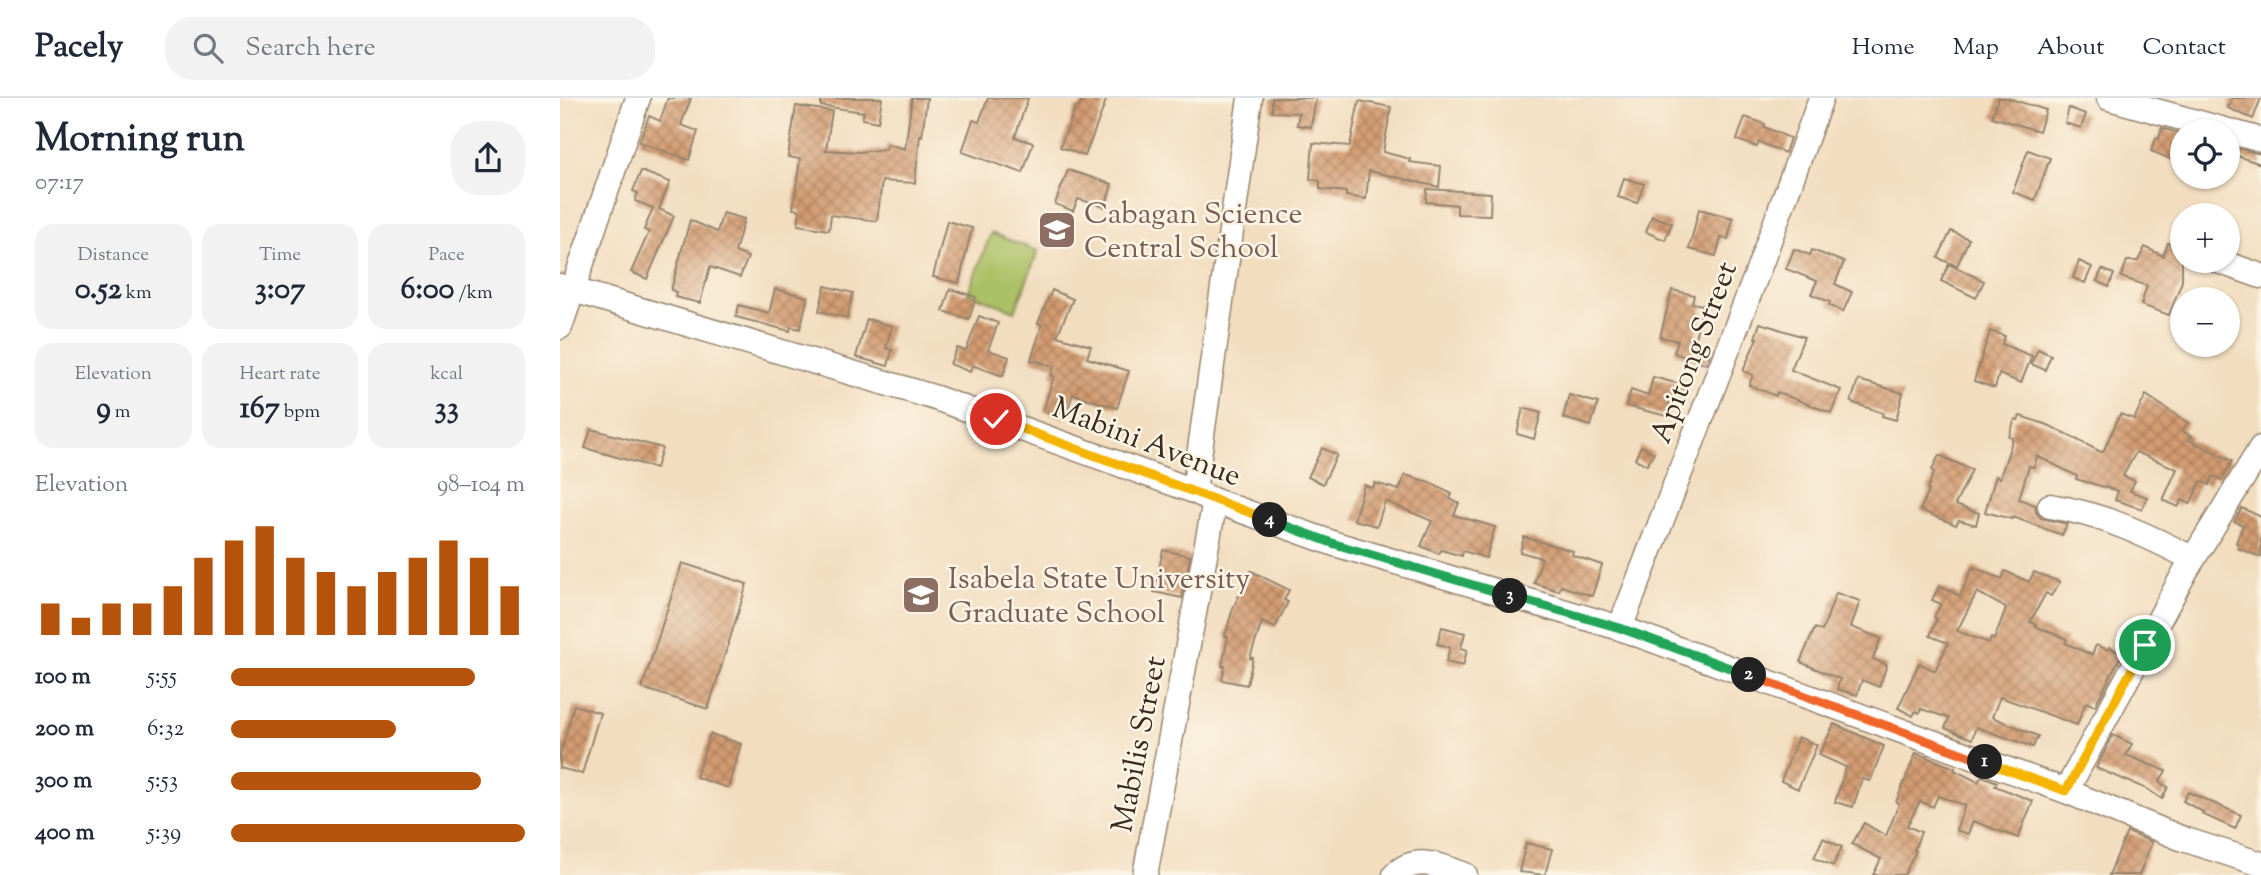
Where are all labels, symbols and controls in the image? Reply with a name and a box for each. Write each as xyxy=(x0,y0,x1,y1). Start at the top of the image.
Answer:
search box xyxy=(165,17,655,80)
text: Pacely xyxy=(35,24,123,72)
icon: search xyxy=(189,29,227,67)
text: Search here xyxy=(245,30,376,67)
text: Home xyxy=(1852,31,1915,65)
text: Map xyxy=(1953,31,1999,65)
text: About xyxy=(2037,31,2104,65)
text: Contact xyxy=(2142,31,2226,65)
text: Morning run xyxy=(35,114,245,168)
map controls xyxy=(2170,119,2240,357)
button: locate xyxy=(2170,119,2240,189)
button: share xyxy=(451,121,525,195)
text: 07:17 xyxy=(35,167,84,200)
place label: Cabagan Science Central School xyxy=(1084,194,1302,271)
button: + xyxy=(2170,203,2240,273)
school or university icon: Cabagan Science Central School xyxy=(1036,209,1078,251)
text: Distance xyxy=(78,242,149,269)
text: Time xyxy=(259,242,301,269)
text: Pace xyxy=(428,242,465,269)
street label: Apitong Street xyxy=(1641,256,1750,450)
text: 0.52 xyxy=(75,269,122,312)
text: 3:07 xyxy=(255,269,305,312)
text: 6:00 xyxy=(401,269,454,312)
text: km xyxy=(122,280,152,307)
text: /km xyxy=(454,280,493,307)
button: − xyxy=(2170,287,2240,357)
text: Elevation xyxy=(75,361,152,388)
text: Heart rate xyxy=(239,361,321,388)
text: kcal xyxy=(430,361,463,388)
text: 9 xyxy=(96,388,111,431)
text: 167 xyxy=(240,388,280,431)
text: 33 xyxy=(435,388,459,431)
street label: Mabini Avenue xyxy=(1046,388,1247,499)
pin xyxy=(966,389,1026,449)
text: m xyxy=(111,399,131,426)
text: bpm xyxy=(280,399,320,426)
icon: check xyxy=(977,400,1015,438)
text: Elevation xyxy=(35,469,128,502)
text: 98–104 m xyxy=(437,469,525,502)
pin: 4 xyxy=(1252,502,1288,538)
text: 4 xyxy=(1265,506,1274,533)
place label: Isabela State University Graduate School xyxy=(948,559,1250,636)
school or university icon: Isabela State University Graduate School xyxy=(900,574,942,616)
pin: 3 xyxy=(1492,578,1528,614)
text: 3 xyxy=(1506,582,1513,609)
pin xyxy=(2115,615,2175,675)
icon: arrive xyxy=(2126,626,2164,664)
street label: Mabilis Street xyxy=(1102,653,1179,836)
pin: 2 xyxy=(1732,658,1766,692)
text: 100 m xyxy=(35,661,91,694)
text: 5:55 xyxy=(147,661,177,694)
text: 2 xyxy=(1744,661,1753,688)
text: 200 m xyxy=(35,713,94,746)
text: 6:32 xyxy=(147,713,184,746)
pin: 1 xyxy=(1968,744,2002,780)
text: 1 xyxy=(1981,748,1988,775)
text: 300 m xyxy=(35,765,92,798)
text: 5:53 xyxy=(147,765,178,798)
text: 400 m xyxy=(35,817,95,850)
text: 5:39 xyxy=(147,817,181,850)

